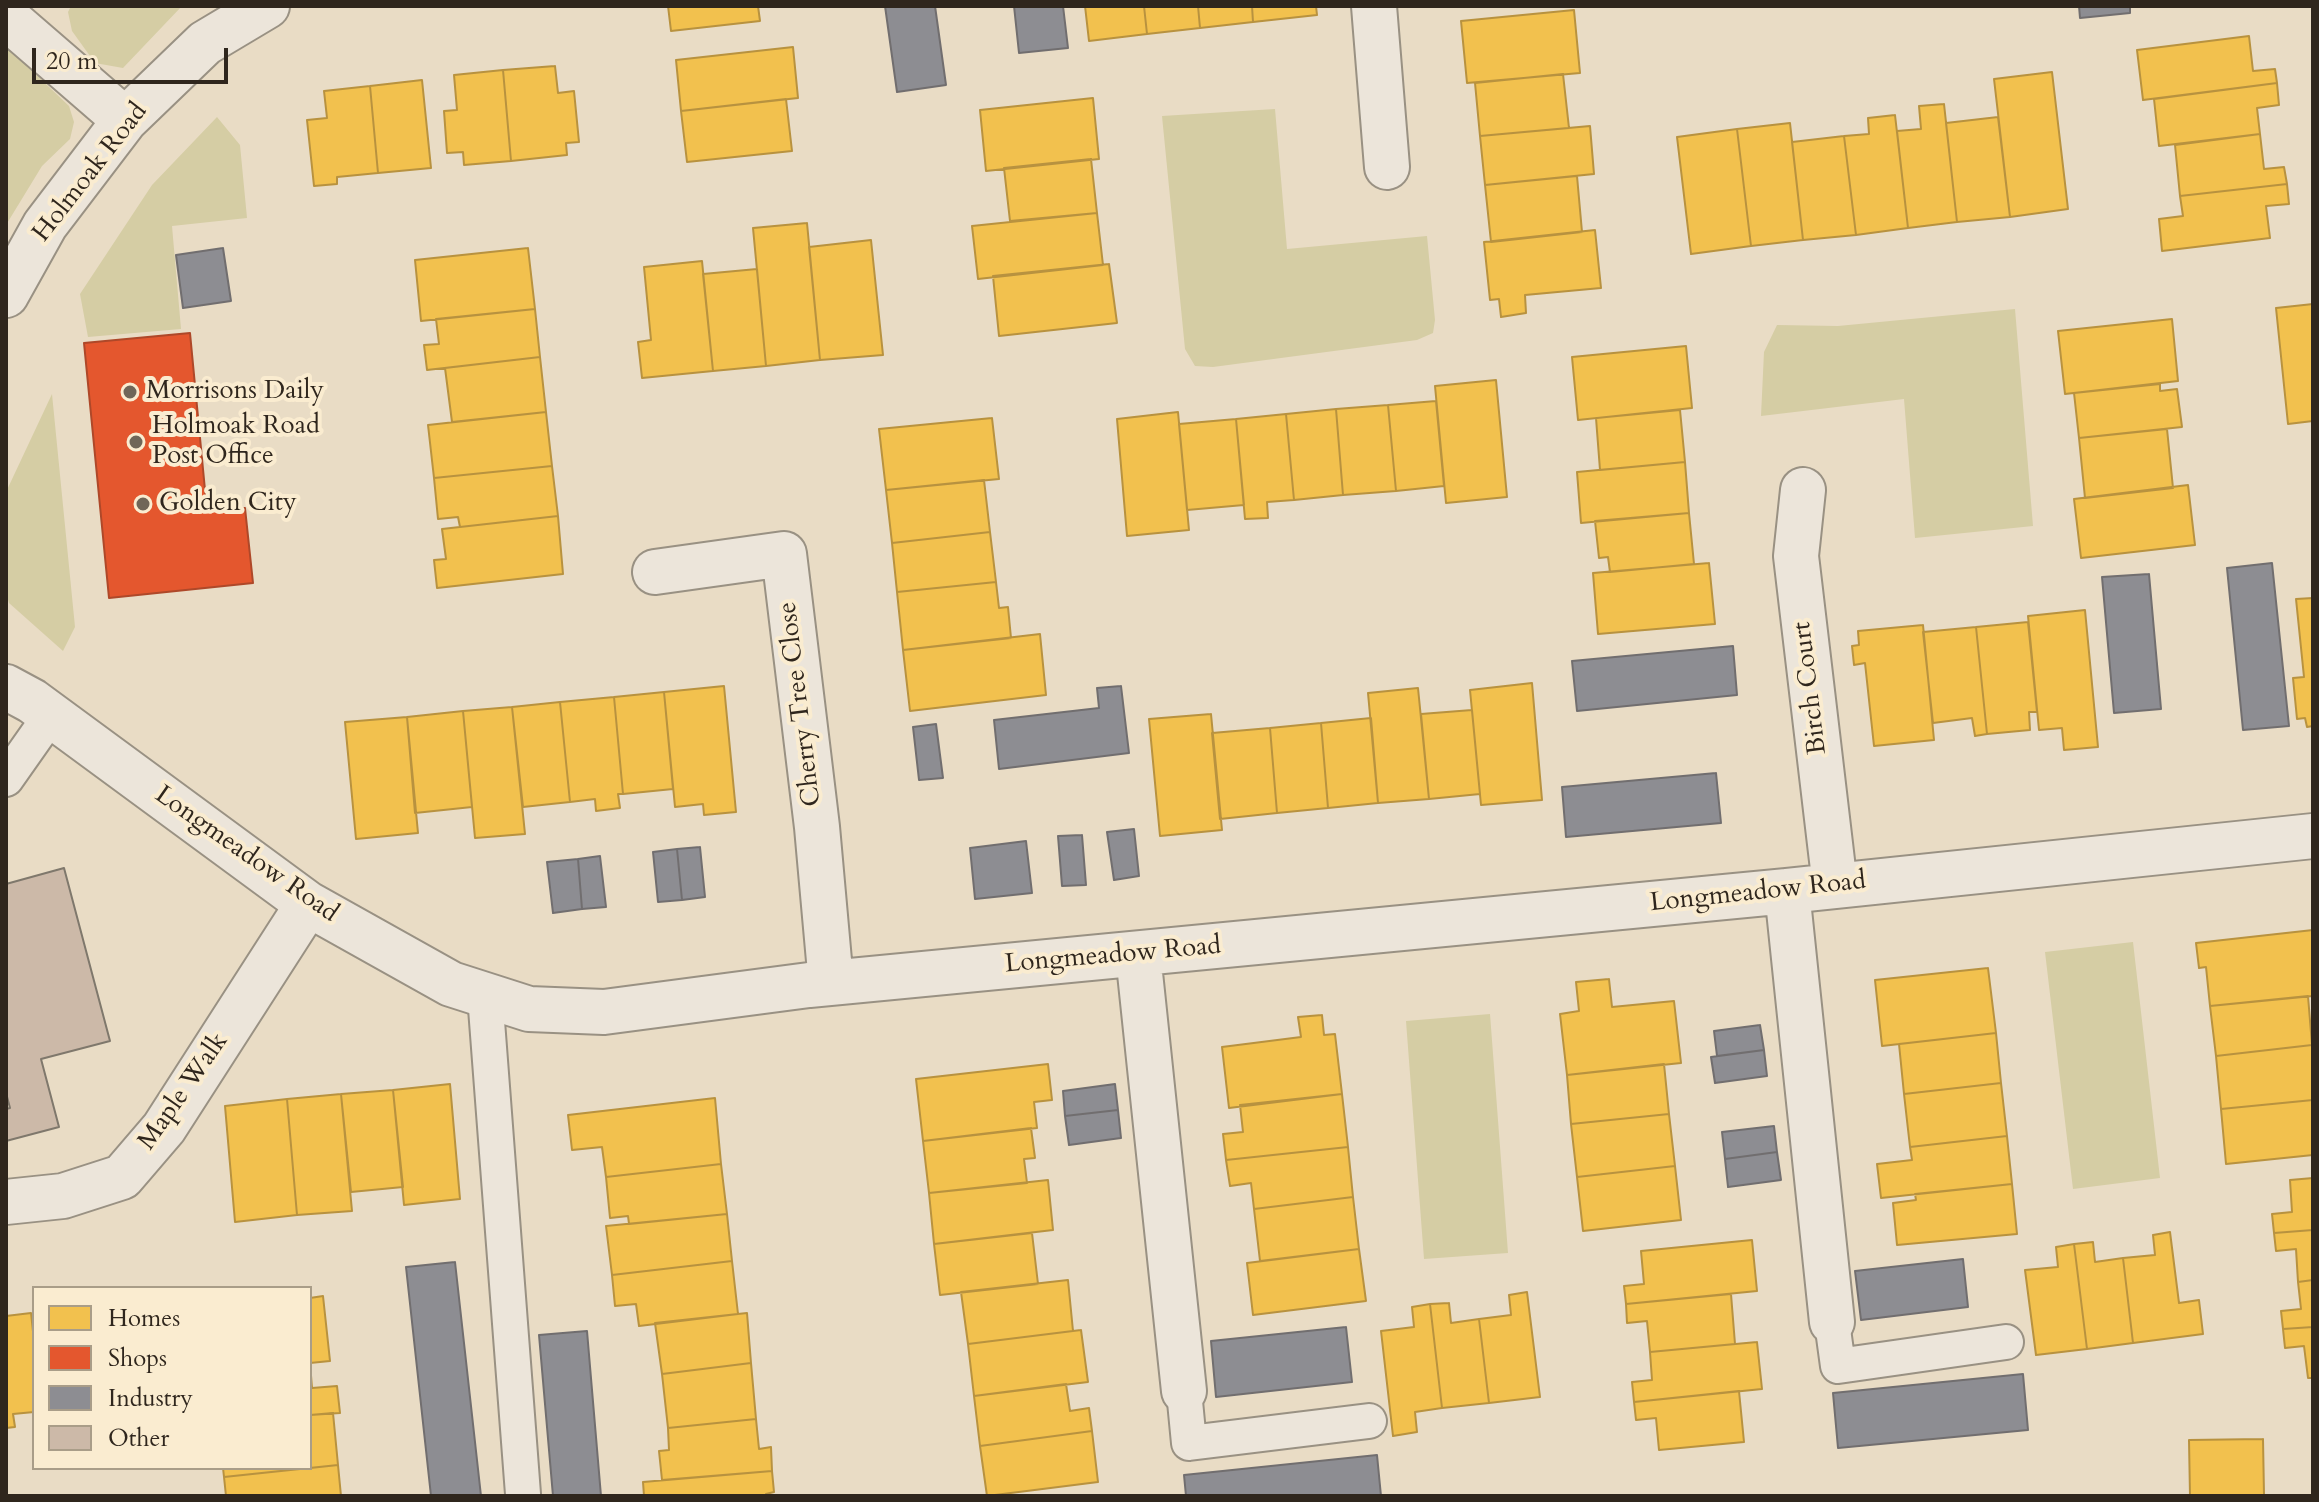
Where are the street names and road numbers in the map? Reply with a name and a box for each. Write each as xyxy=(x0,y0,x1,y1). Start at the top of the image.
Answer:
street label: Holmoak Road xyxy=(27,97,155,249)
street label: Cherry Tree Close xyxy=(773,600,829,808)
street label: Birch Court xyxy=(1787,620,1835,756)
street label: Longmeadow Road xyxy=(148,780,344,930)
street label: Longmeadow Road xyxy=(1648,866,1868,920)
street label: Longmeadow Road xyxy=(1004,931,1222,981)
street label: Maple Walk xyxy=(132,1028,236,1156)

